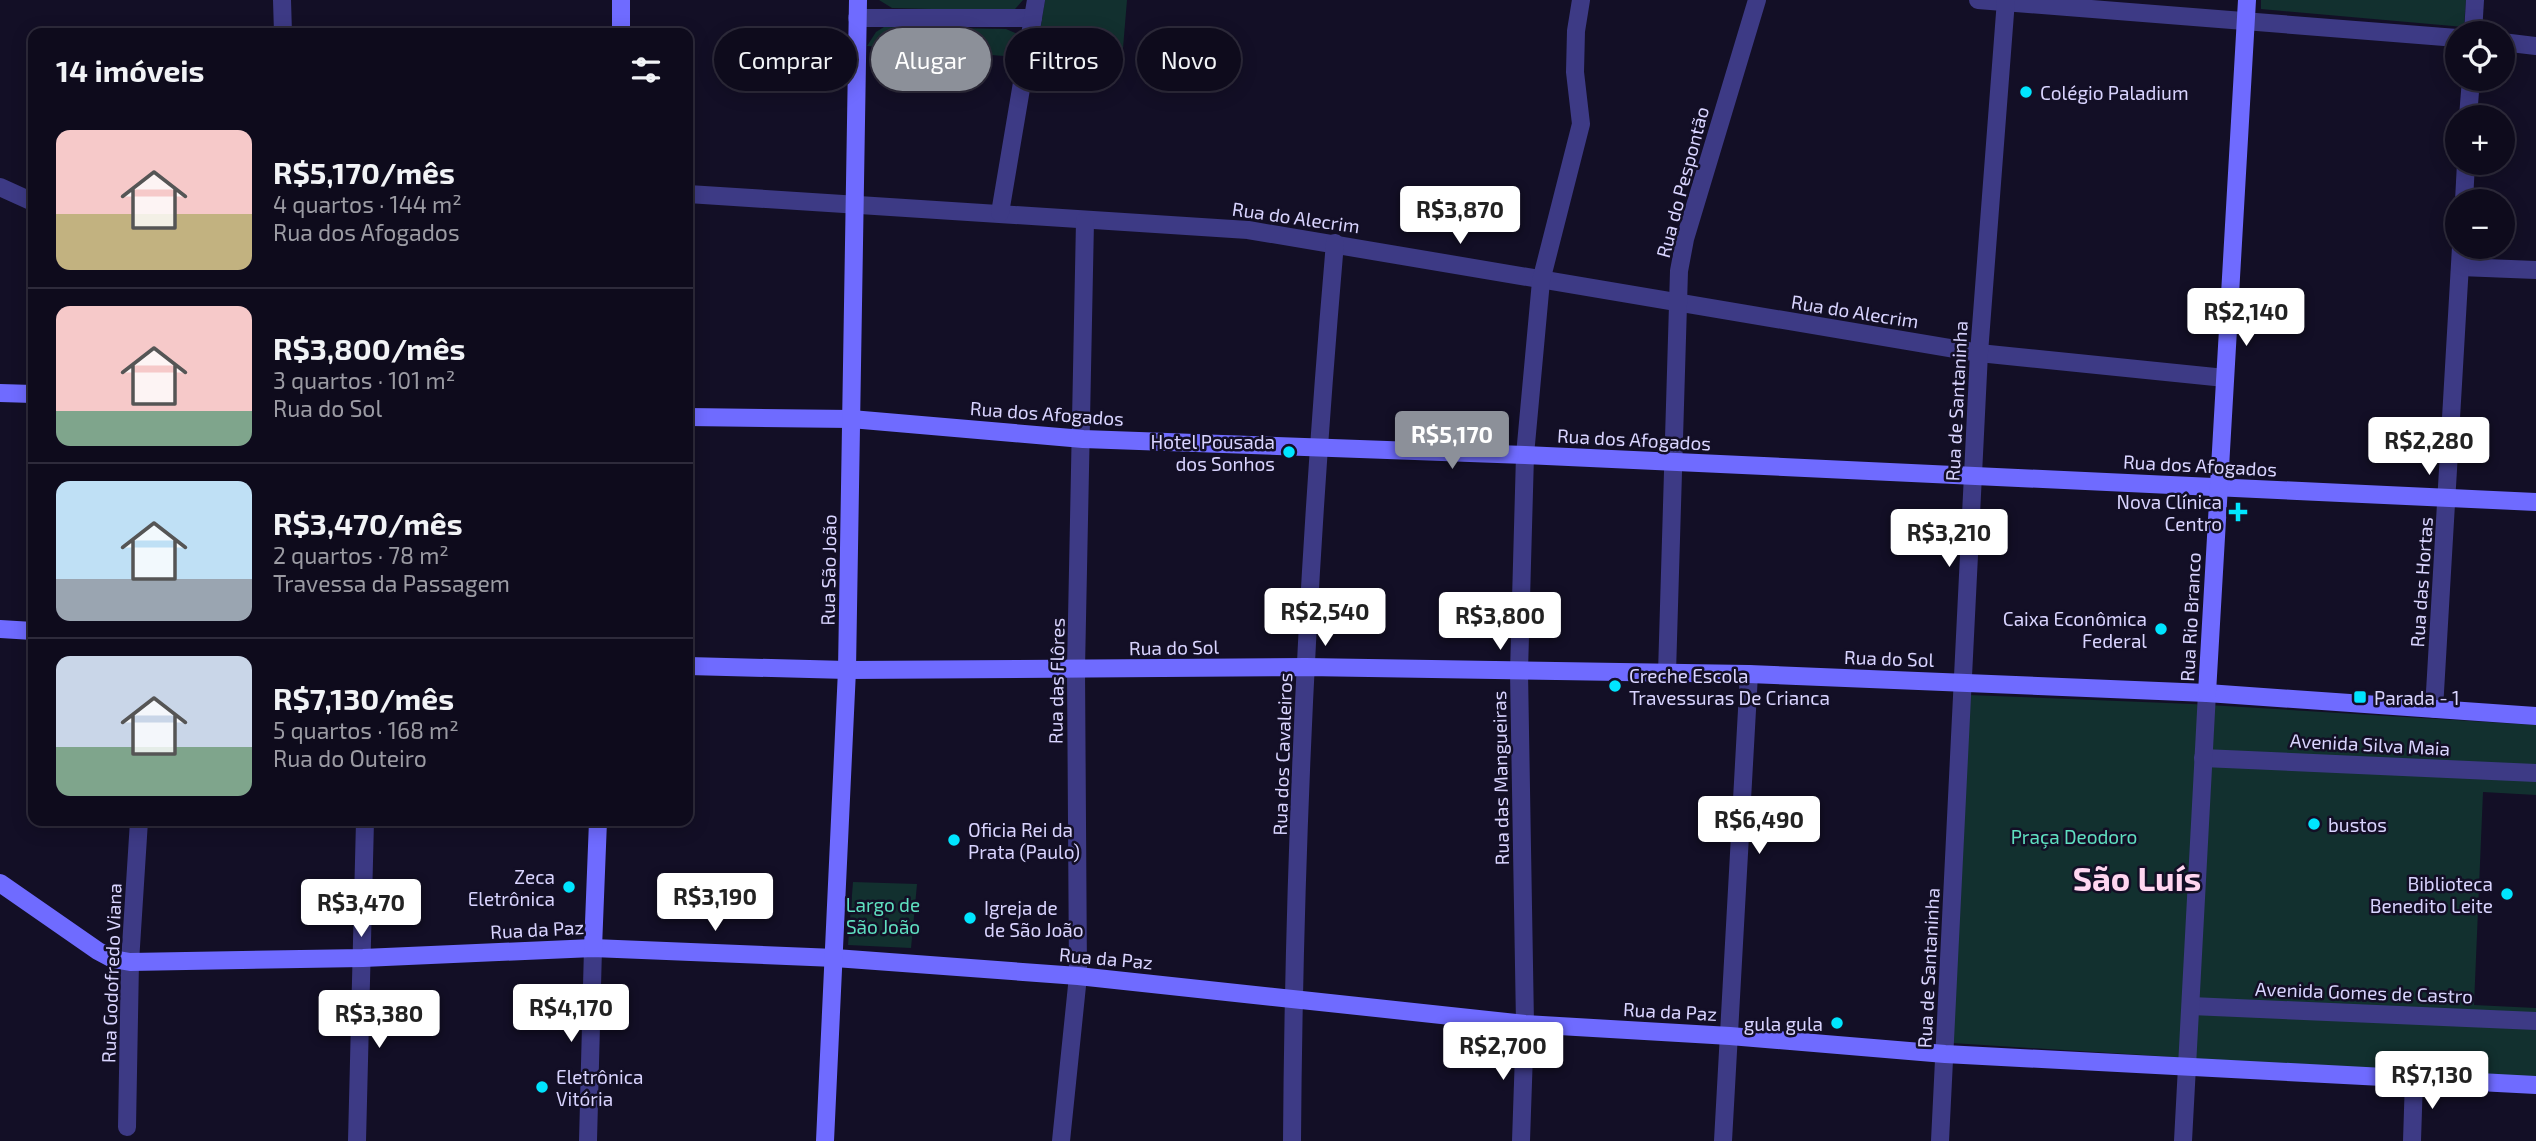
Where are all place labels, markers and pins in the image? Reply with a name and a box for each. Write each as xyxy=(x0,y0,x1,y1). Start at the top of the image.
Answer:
place label: Colégio Paladium xyxy=(2040,81,2189,104)
marker: Colégio Paladium xyxy=(2018,84,2034,100)
pin: R$3,870 xyxy=(1395,187,1525,246)
pin: R$2,140 xyxy=(2181,288,2311,348)
pin: R$5,170 xyxy=(1387,412,1517,471)
pin: R$2,280 xyxy=(2364,418,2494,477)
place label: Hotel Pousada dos Sonhos xyxy=(1151,430,1275,475)
marker: Hotel Pousada dos Sonhos xyxy=(1281,444,1297,460)
place label: Nova Clínica Centro xyxy=(2117,490,2222,535)
marker: Nova Clínica Centro xyxy=(2228,502,2248,522)
pin: R$3,210 xyxy=(1884,510,2014,569)
pin: R$2,540 xyxy=(1260,588,1390,648)
pin: R$3,800 xyxy=(1435,592,1565,652)
place label: Caixa Econômica Federal xyxy=(2003,607,2147,652)
marker: Caixa Econômica Federal xyxy=(2153,621,2169,637)
place label: Creche Escola Travessuras De Crianca xyxy=(1629,664,1830,709)
marker: Creche Escola Travessuras De Crianca xyxy=(1607,678,1623,694)
place label: Parada - 1 xyxy=(2374,686,2460,709)
marker: Parada - 1 xyxy=(2352,689,2368,705)
pin: R$6,490 xyxy=(1694,796,1824,856)
place label: bustos xyxy=(2328,813,2387,836)
marker: bustos xyxy=(2306,816,2322,832)
place label: Oficia Rei da Prata (Paulo) xyxy=(968,818,1080,863)
marker: Oficia Rei da Prata (Paulo) xyxy=(946,832,962,848)
place label: Zeca Eletrônica xyxy=(468,865,555,910)
place label: Biblioteca Benedito Leite xyxy=(2370,872,2493,917)
pin: R$3,190 xyxy=(650,874,780,933)
marker: Zeca Eletrônica xyxy=(561,879,577,895)
pin: R$3,470 xyxy=(296,880,426,939)
marker: Biblioteca Benedito Leite xyxy=(2499,886,2515,902)
place label: Igreja de de São João xyxy=(984,896,1084,941)
marker: Igreja de de São João xyxy=(962,910,978,926)
pin: R$4,170 xyxy=(506,984,636,1044)
pin: R$3,380 xyxy=(314,990,444,1050)
place label: gula gula xyxy=(1744,1012,1823,1035)
marker: gula gula xyxy=(1829,1015,1845,1031)
pin: R$2,700 xyxy=(1438,1023,1568,1082)
pin: R$7,130 xyxy=(2367,1052,2497,1111)
place label: Eletrônica Vitória xyxy=(556,1065,643,1110)
marker: Eletrônica Vitória xyxy=(534,1079,550,1095)

